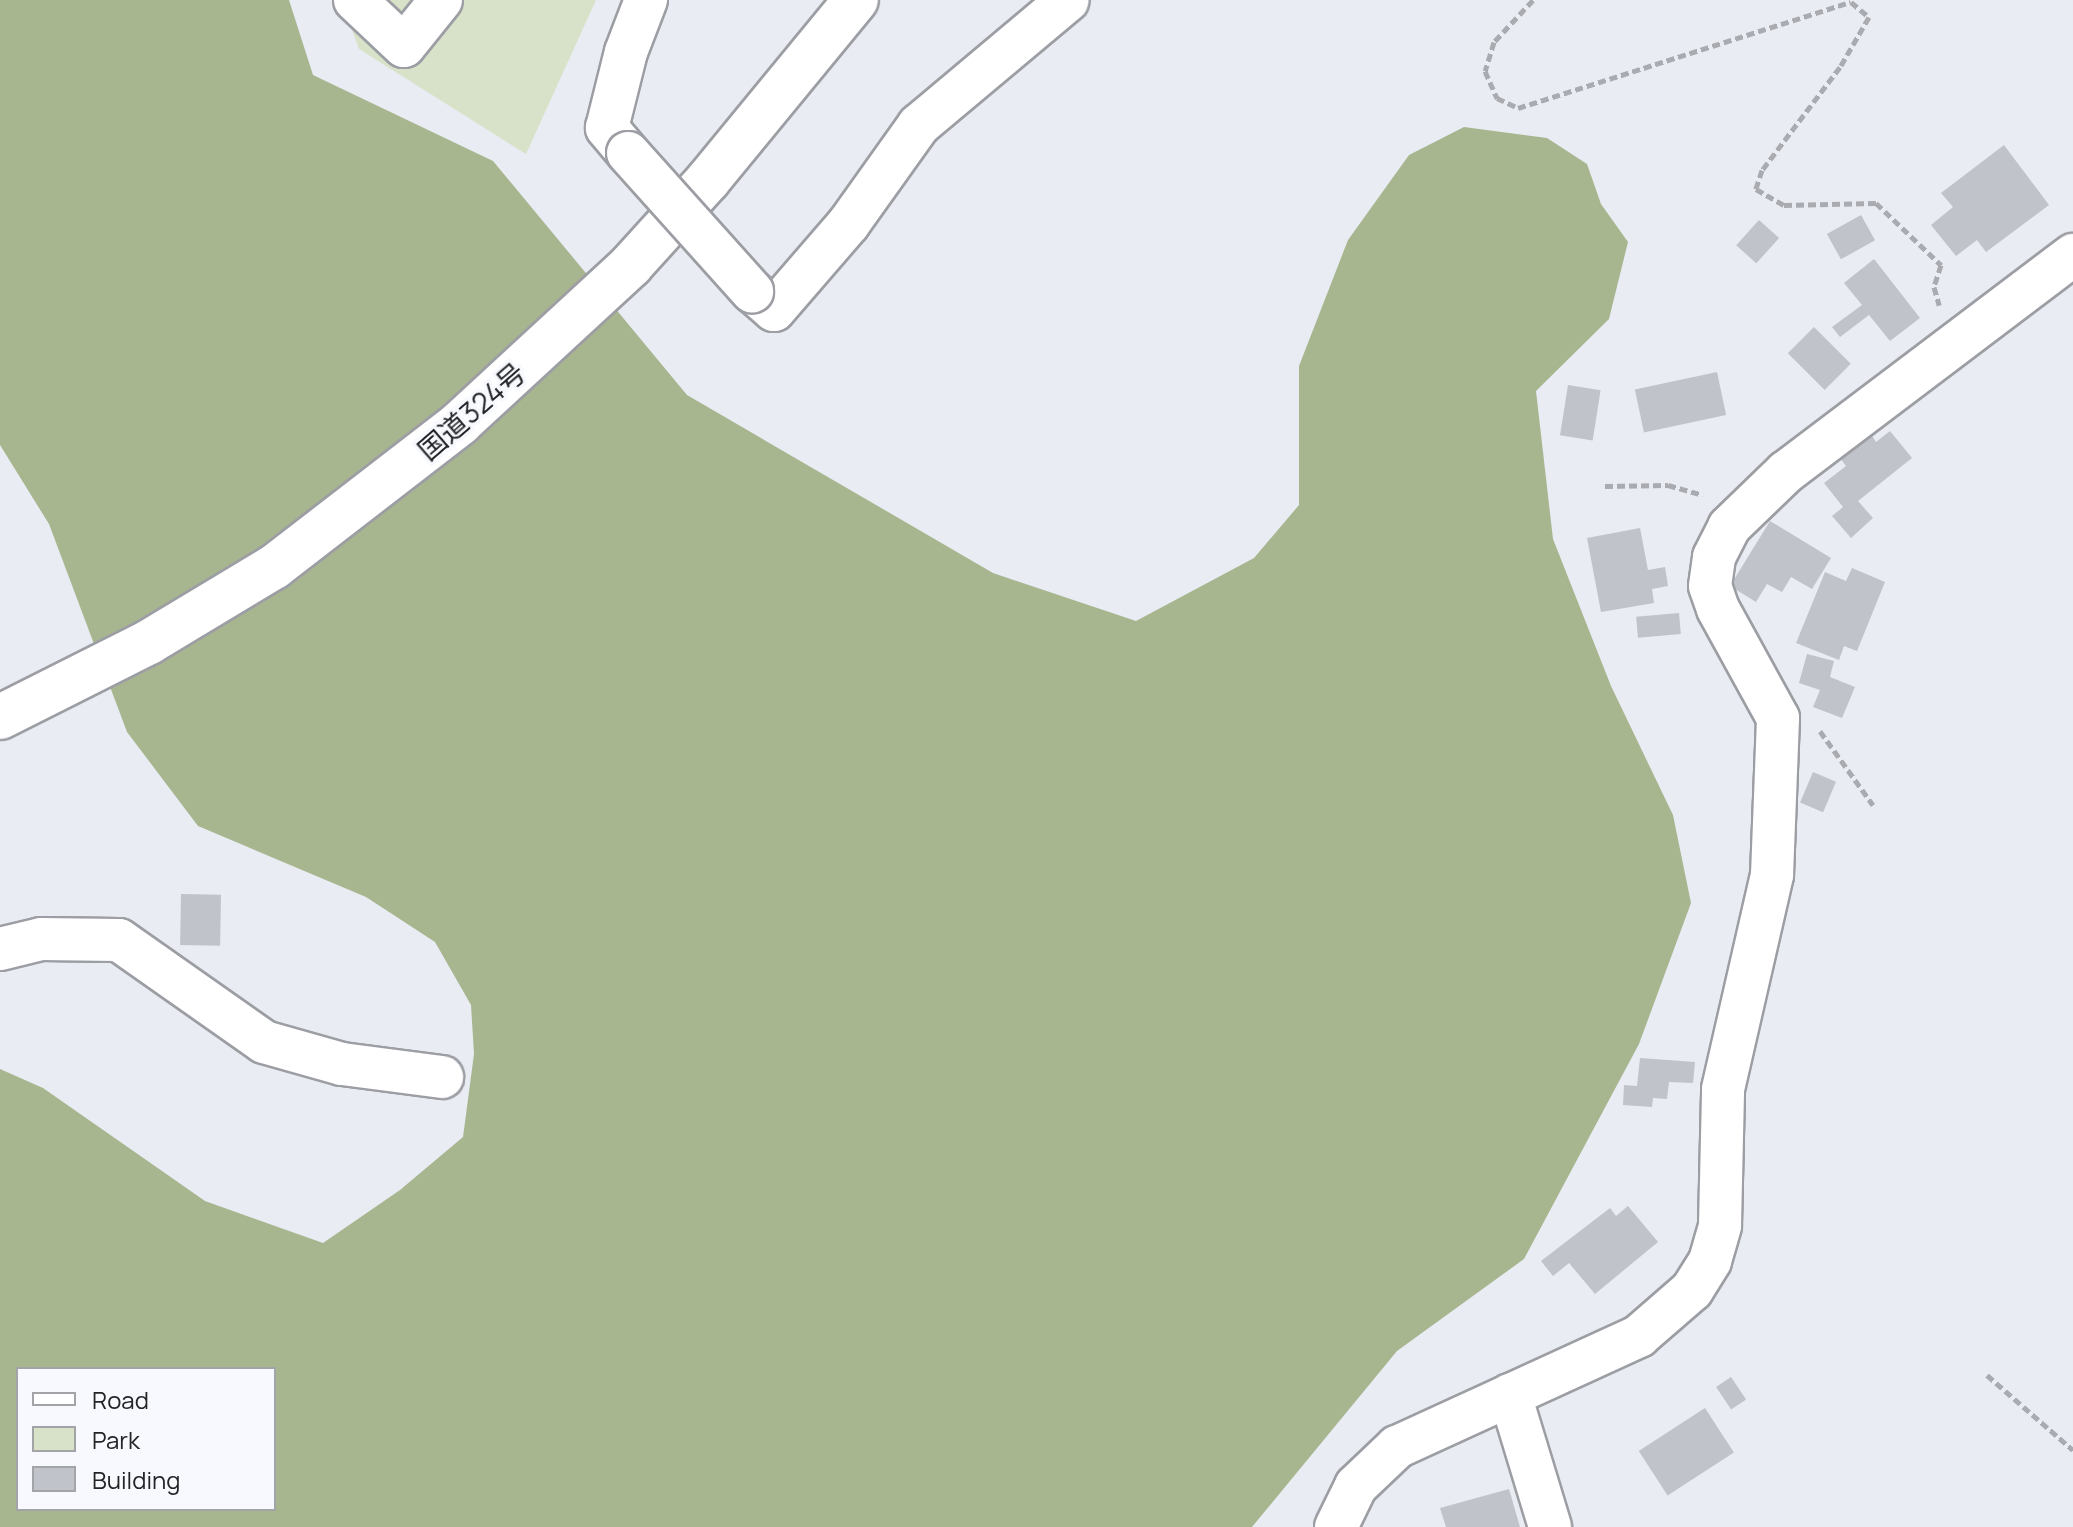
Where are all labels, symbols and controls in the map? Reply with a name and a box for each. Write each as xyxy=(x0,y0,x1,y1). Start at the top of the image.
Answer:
street label: 国道324号 xyxy=(410,355,532,467)
legend xyxy=(16,1367,276,1511)
text: Road xyxy=(92,1383,149,1416)
text: Park xyxy=(92,1423,140,1456)
text: Building xyxy=(92,1463,180,1496)

